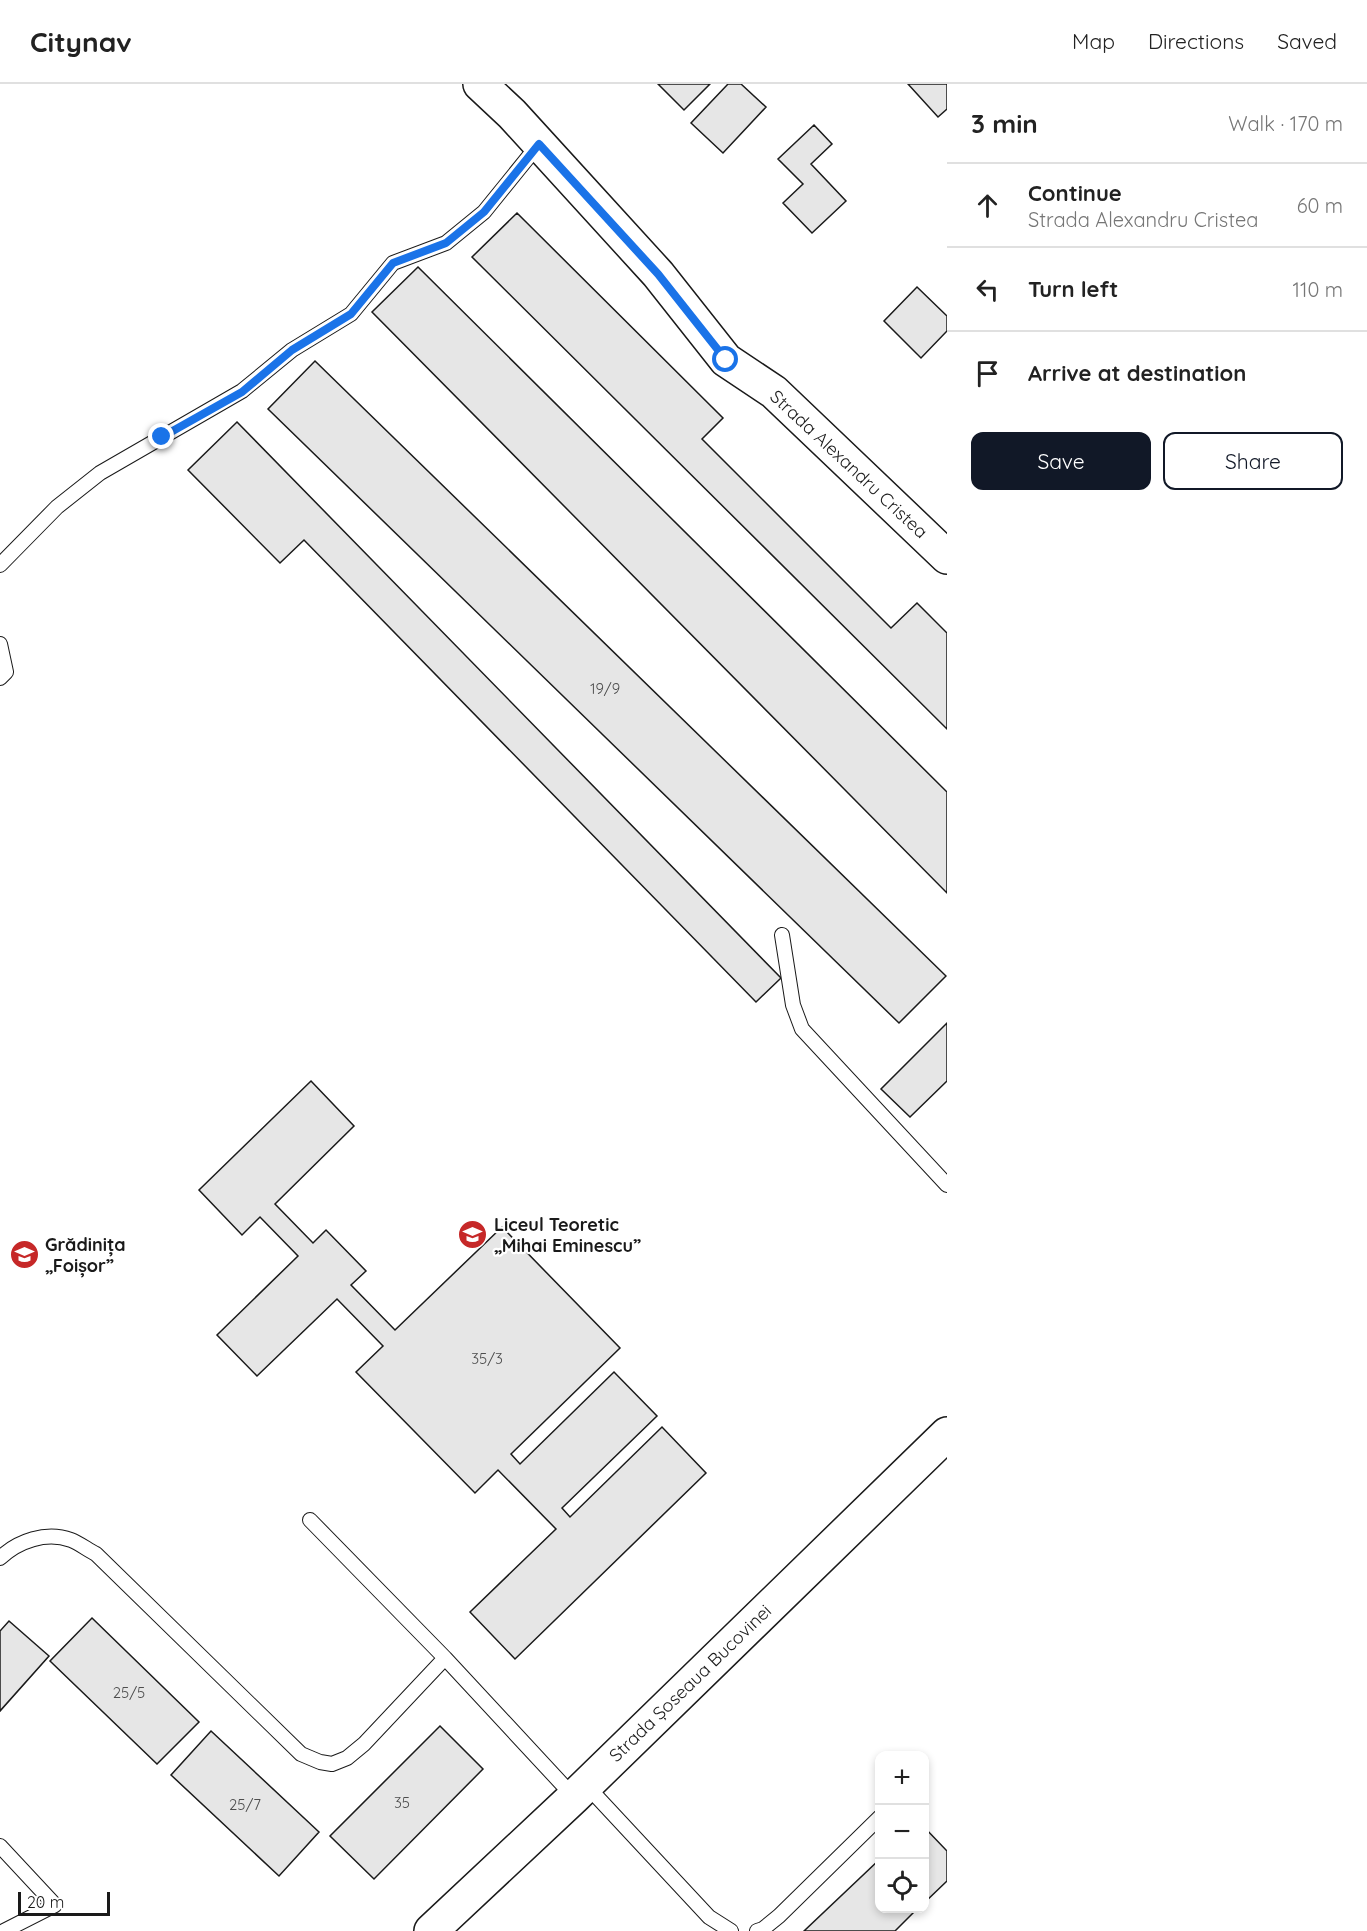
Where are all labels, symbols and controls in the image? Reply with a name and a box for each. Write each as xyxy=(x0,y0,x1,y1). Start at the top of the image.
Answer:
text: Citynav xyxy=(30,24,132,59)
text: Map xyxy=(1072,28,1115,54)
text: Directions xyxy=(1148,28,1244,54)
text: Saved xyxy=(1277,28,1337,54)
text: 3 min xyxy=(971,107,1038,140)
text: Walk · 170 m xyxy=(1228,111,1343,136)
text: Continue xyxy=(1028,179,1122,207)
icon: ahead xyxy=(971,189,1004,222)
text: 60 m xyxy=(1297,193,1343,218)
text: Strada Alexandru Cristea xyxy=(1028,207,1258,232)
icon: left xyxy=(971,273,1004,306)
text: Turn left xyxy=(1028,275,1118,303)
text: 110 m xyxy=(1293,277,1343,302)
route start xyxy=(712,346,738,372)
icon: arrive xyxy=(971,357,1004,390)
text: Arrive at destination xyxy=(1028,359,1246,387)
street label: Strada Alexandru Cristea xyxy=(765,385,933,543)
route end xyxy=(148,423,174,449)
button: Save xyxy=(971,432,1151,490)
button: Share xyxy=(1163,432,1343,490)
house number: 19/9 xyxy=(590,679,620,698)
place label: Liceul Teoretic „Mihai Eminescu” xyxy=(494,1213,641,1257)
school or university icon: Liceul Teoretic „Mihai Eminescu” xyxy=(457,1218,489,1250)
place label: Grădinița „Foișor” xyxy=(45,1233,126,1278)
school or university icon: Grădinița „Foișor” xyxy=(8,1238,40,1270)
house number: 35/3 xyxy=(471,1349,503,1368)
street label: Strada Șoseaua Bucovinei xyxy=(604,1599,776,1767)
house number: 25/5 xyxy=(113,1683,145,1702)
map controls xyxy=(875,1751,929,1913)
button: + xyxy=(875,1751,929,1805)
house number: 35 xyxy=(394,1793,410,1812)
house number: 25/7 xyxy=(229,1795,261,1814)
button: − xyxy=(875,1805,929,1859)
button: locate xyxy=(875,1859,929,1913)
scale bar xyxy=(18,1889,110,1916)
text: 20 m xyxy=(27,1892,64,1912)

